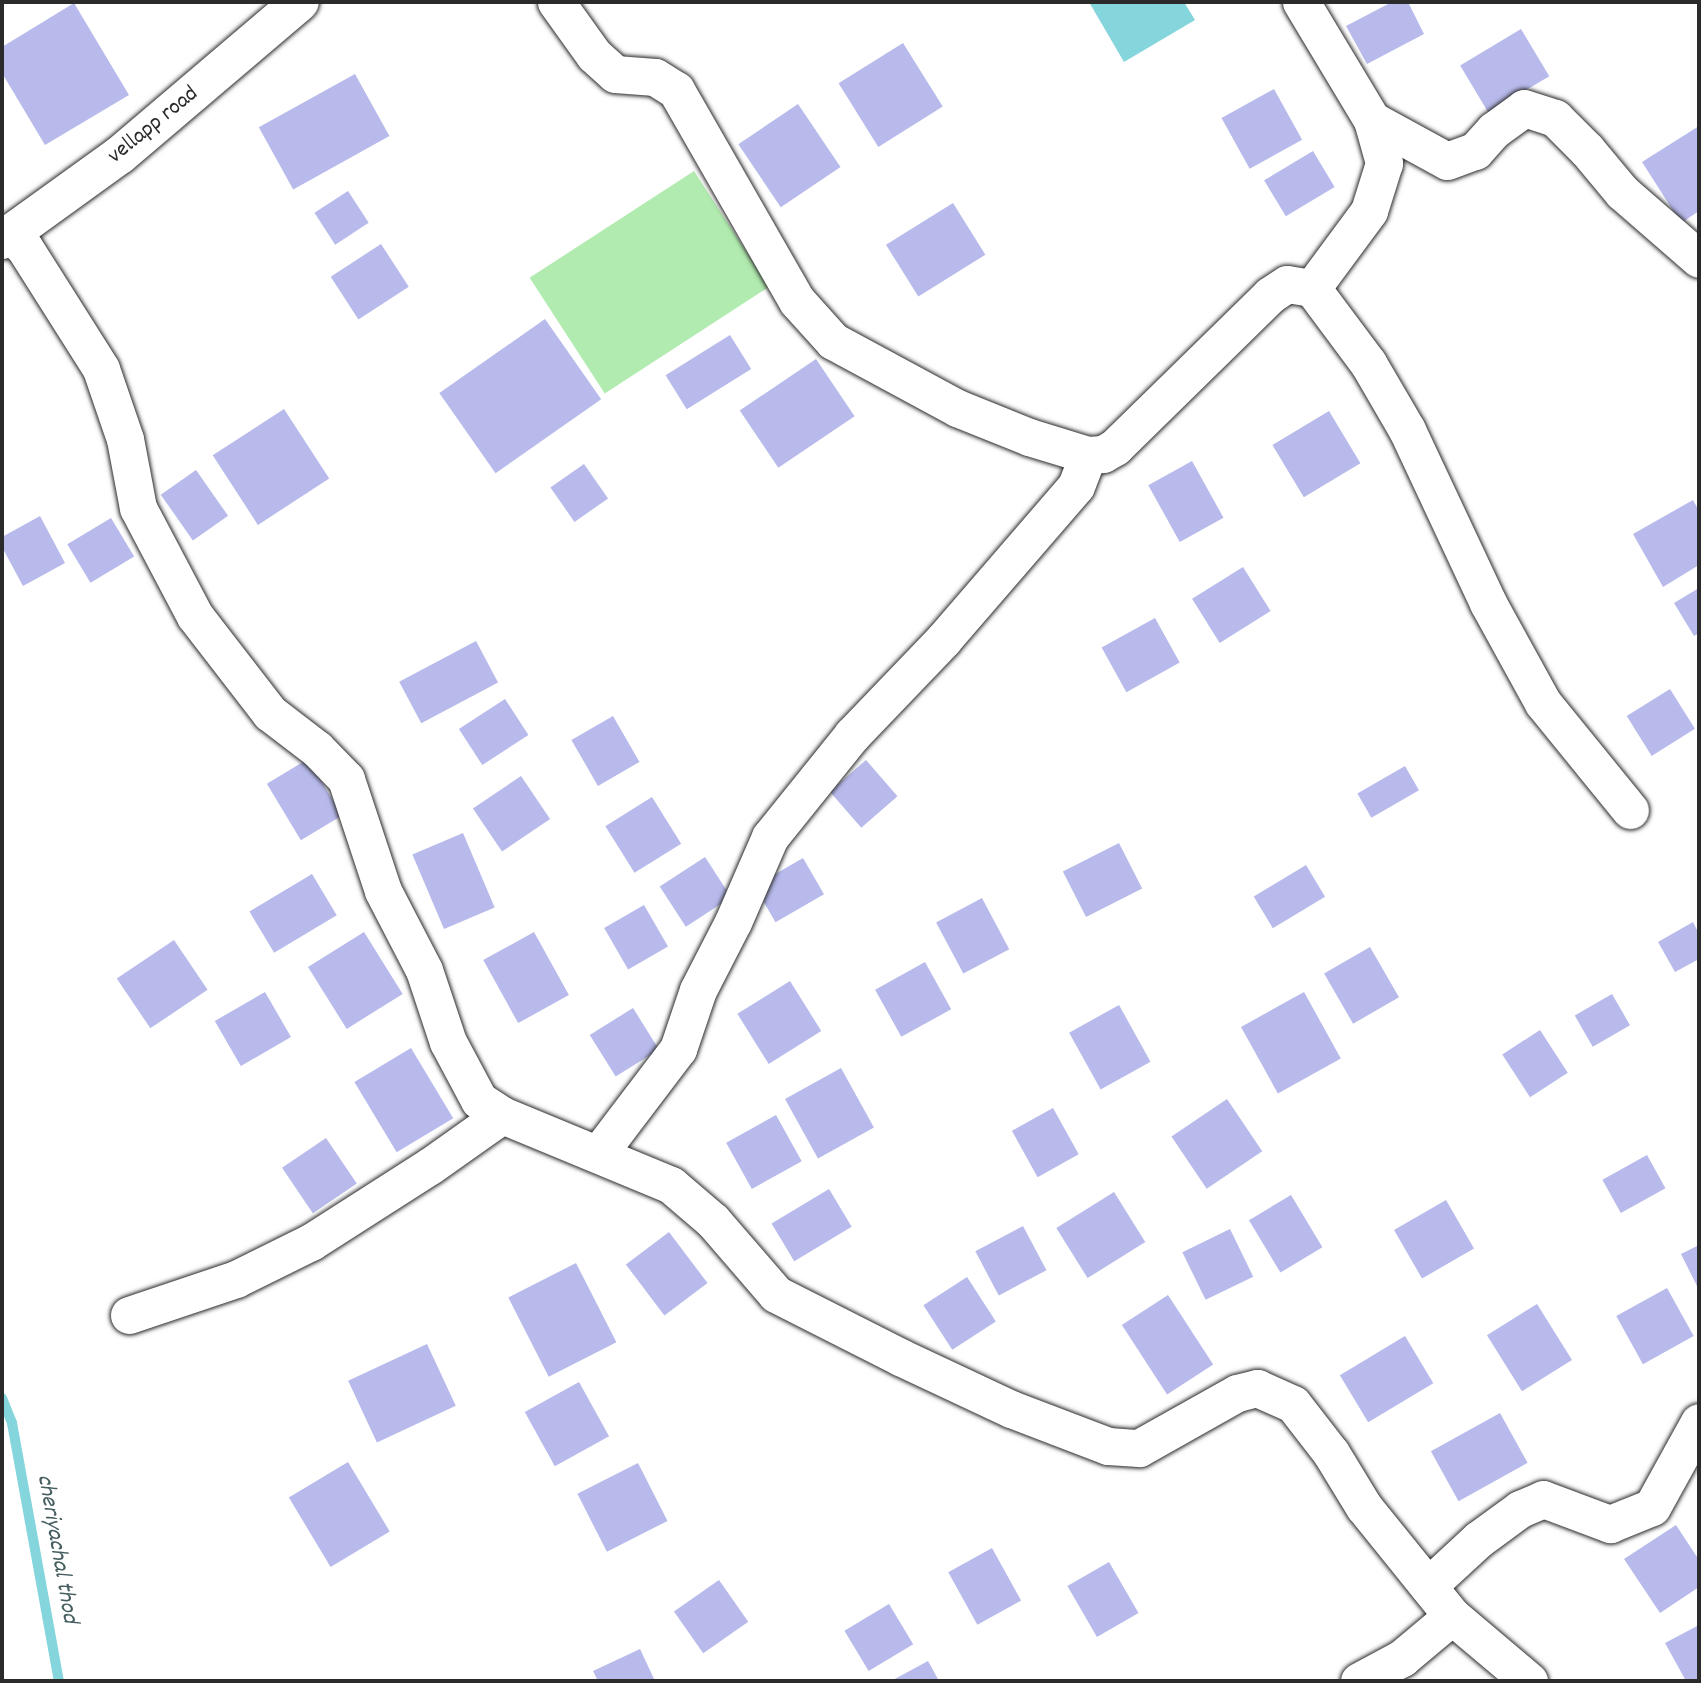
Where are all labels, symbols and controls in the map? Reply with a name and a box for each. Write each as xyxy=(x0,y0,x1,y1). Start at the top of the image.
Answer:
street label: vellapp road xyxy=(103,81,205,171)
water label: cheriyachal thod xyxy=(29,1472,83,1626)

